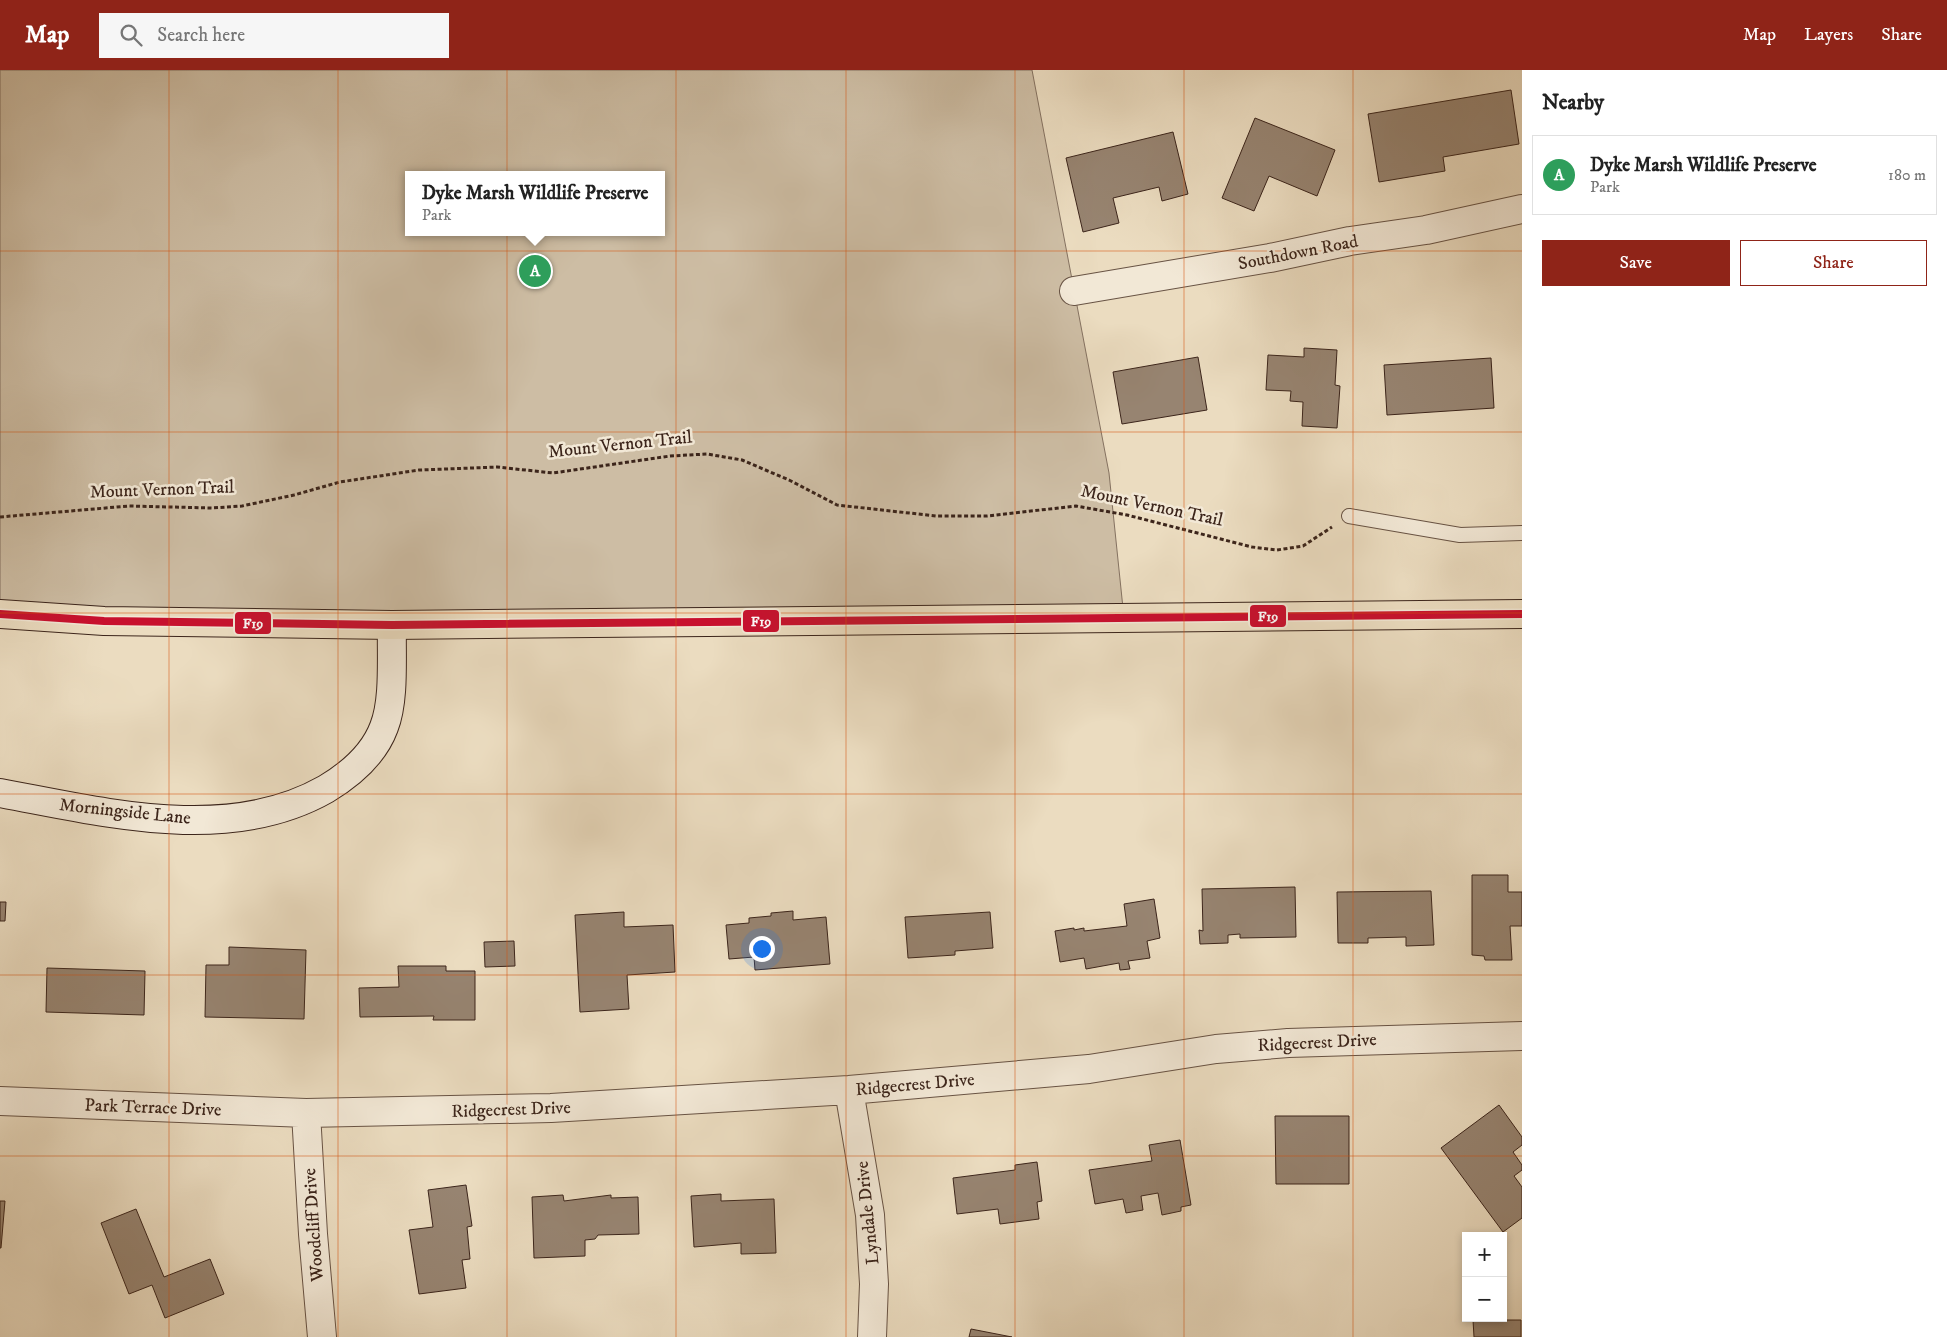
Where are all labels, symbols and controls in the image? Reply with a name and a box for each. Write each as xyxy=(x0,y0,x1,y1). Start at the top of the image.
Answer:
search box xyxy=(99,13,449,58)
text: Map xyxy=(25,20,69,50)
icon: search xyxy=(117,21,145,49)
text: Search here xyxy=(157,24,245,47)
text: Map xyxy=(1743,24,1776,46)
text: Layers xyxy=(1804,24,1853,46)
text: Share xyxy=(1881,24,1922,46)
text: Nearby xyxy=(1542,90,1604,116)
text: Dyke Marsh Wildlife Preserve xyxy=(1590,154,1817,177)
text: A xyxy=(1554,165,1564,185)
text: 180 m xyxy=(1888,165,1926,185)
popup xyxy=(405,171,665,236)
text: Park xyxy=(1590,177,1620,197)
text: Dyke Marsh Wildlife Preserve xyxy=(422,182,648,205)
text: Park xyxy=(422,205,452,225)
street label: Southdown Road xyxy=(1236,231,1360,275)
button: Save xyxy=(1542,240,1730,286)
button: Share xyxy=(1740,240,1927,286)
pin: A xyxy=(519,252,551,290)
street label: Mount Vernon Trail xyxy=(547,426,694,463)
street label: Mount Vernon Trail xyxy=(89,476,235,504)
street label: Mount Vernon Trail xyxy=(1079,480,1225,532)
line badge: F19 xyxy=(1249,604,1287,628)
text: F19 xyxy=(1258,608,1278,626)
line badge: F19 xyxy=(742,609,780,633)
line badge: F19 xyxy=(234,611,272,635)
text: F19 xyxy=(751,613,771,631)
text: F19 xyxy=(243,615,263,633)
street label: Morningside Lane xyxy=(58,794,192,830)
your location xyxy=(749,936,775,962)
street label: Ridgecrest Drive xyxy=(1257,1029,1377,1057)
street label: Ridgecrest Drive xyxy=(855,1069,976,1101)
street label: Park Terrace Drive xyxy=(84,1095,222,1121)
street label: Ridgecrest Drive xyxy=(451,1097,571,1123)
street label: Lyndale Drive xyxy=(852,1160,884,1266)
street label: Woodcliff Drive xyxy=(299,1167,329,1283)
map controls xyxy=(1462,1232,1507,1322)
button: + xyxy=(1462,1232,1507,1277)
button: − xyxy=(1462,1277,1507,1322)

